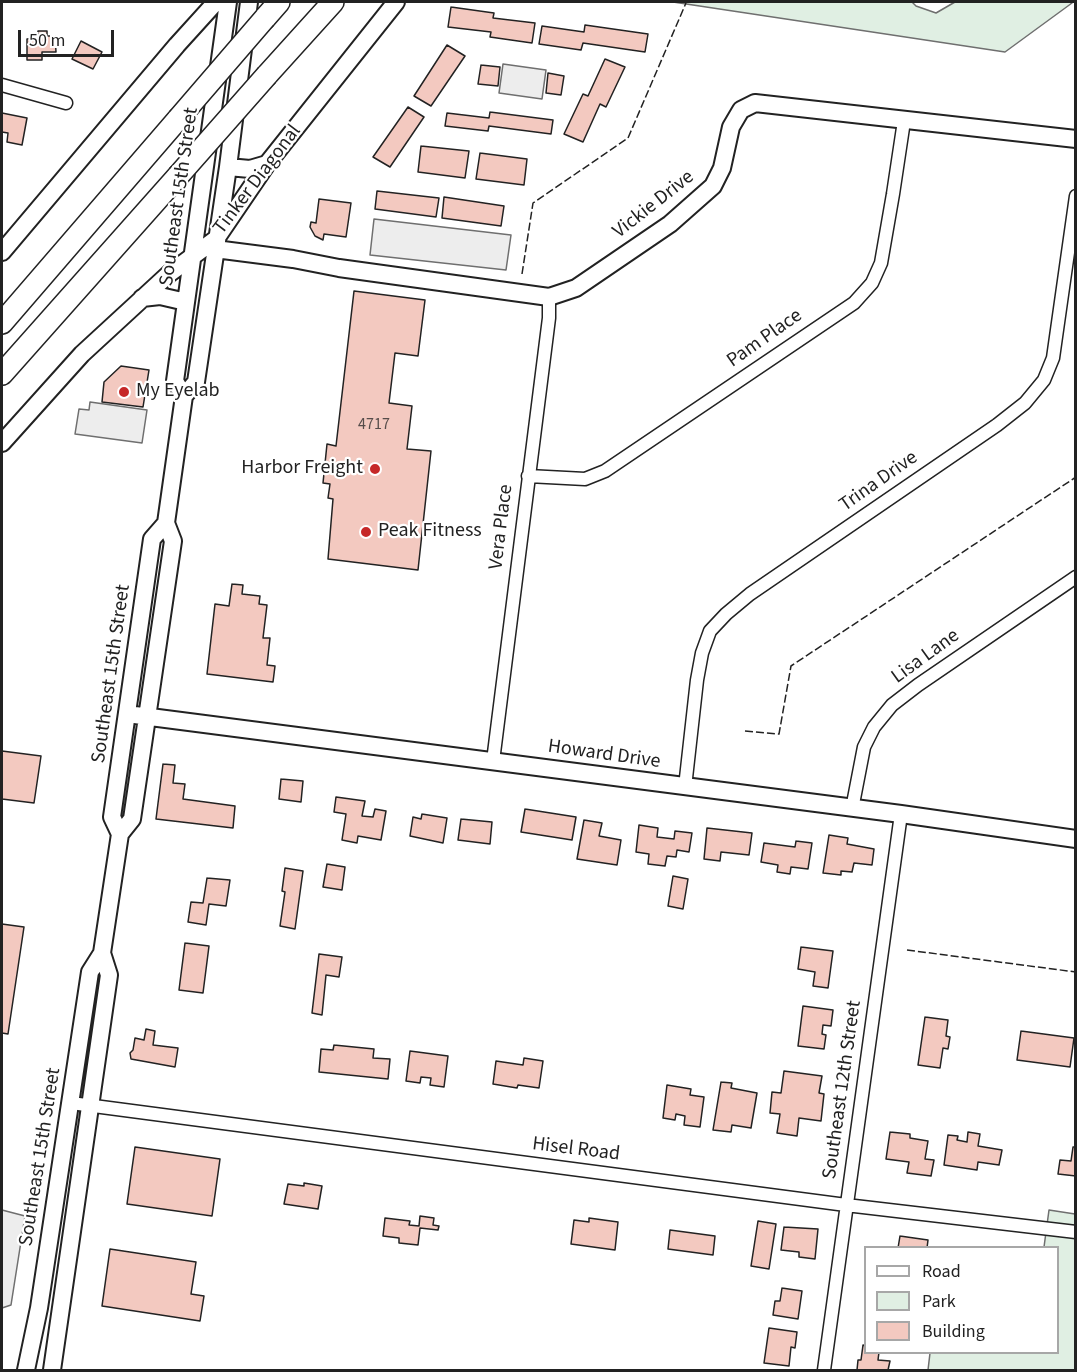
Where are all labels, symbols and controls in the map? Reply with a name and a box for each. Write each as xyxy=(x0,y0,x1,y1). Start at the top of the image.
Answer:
scale bar xyxy=(21,18,117,56)
text: 50 m xyxy=(29,28,65,53)
street label: Southeast 15th Street xyxy=(156,106,204,288)
street label: Tinker Diagonal xyxy=(209,120,307,240)
street label: Vickie Drive xyxy=(609,166,699,244)
street label: Pam Place xyxy=(723,304,807,374)
place label: My Eyelab xyxy=(136,380,220,404)
marker: My Eyelab xyxy=(117,385,131,399)
house number: 4717 xyxy=(358,415,390,435)
street label: Trina Drive xyxy=(835,446,923,518)
place label: Harbor Freight xyxy=(241,457,363,481)
marker: Harbor Freight xyxy=(368,462,382,476)
street label: Vera Place xyxy=(485,483,519,571)
place label: Peak Fitness xyxy=(378,520,482,544)
marker: Peak Fitness xyxy=(359,525,373,539)
street label: Southeast 15th Street xyxy=(88,583,136,765)
street label: Lisa Lane xyxy=(887,624,965,690)
street label: Howard Drive xyxy=(546,735,662,775)
street label: Southeast 12th Street xyxy=(819,999,867,1181)
street label: Southeast 15th Street xyxy=(15,1066,67,1248)
street label: Hisel Road xyxy=(531,1133,621,1167)
legend xyxy=(864,1246,1059,1354)
text: Road xyxy=(922,1259,961,1284)
text: Park xyxy=(922,1289,956,1314)
text: Building xyxy=(922,1319,985,1344)

